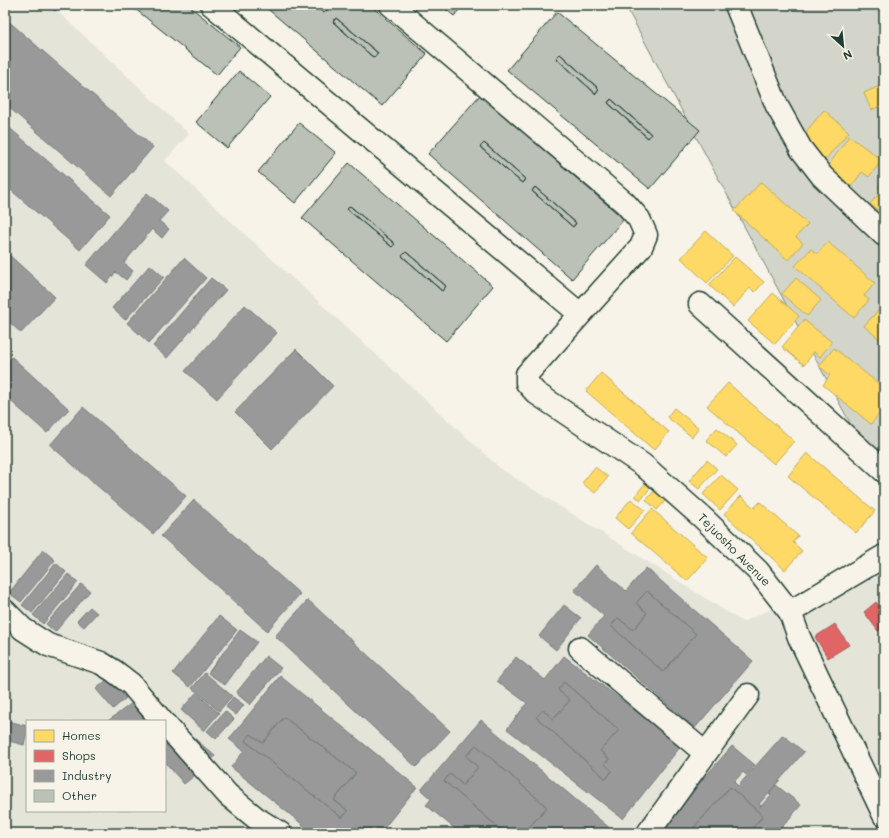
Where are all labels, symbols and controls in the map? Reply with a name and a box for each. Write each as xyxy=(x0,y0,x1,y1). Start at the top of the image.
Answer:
north arrow xyxy=(823,26,863,66)
text: N xyxy=(841,47,855,64)
street label: Tejuosho Avenue xyxy=(695,509,775,589)
legend xyxy=(26,720,166,812)
text: Homes xyxy=(62,727,101,743)
text: Shops xyxy=(62,747,96,763)
text: Industry xyxy=(62,767,111,783)
text: Other xyxy=(62,787,97,803)

